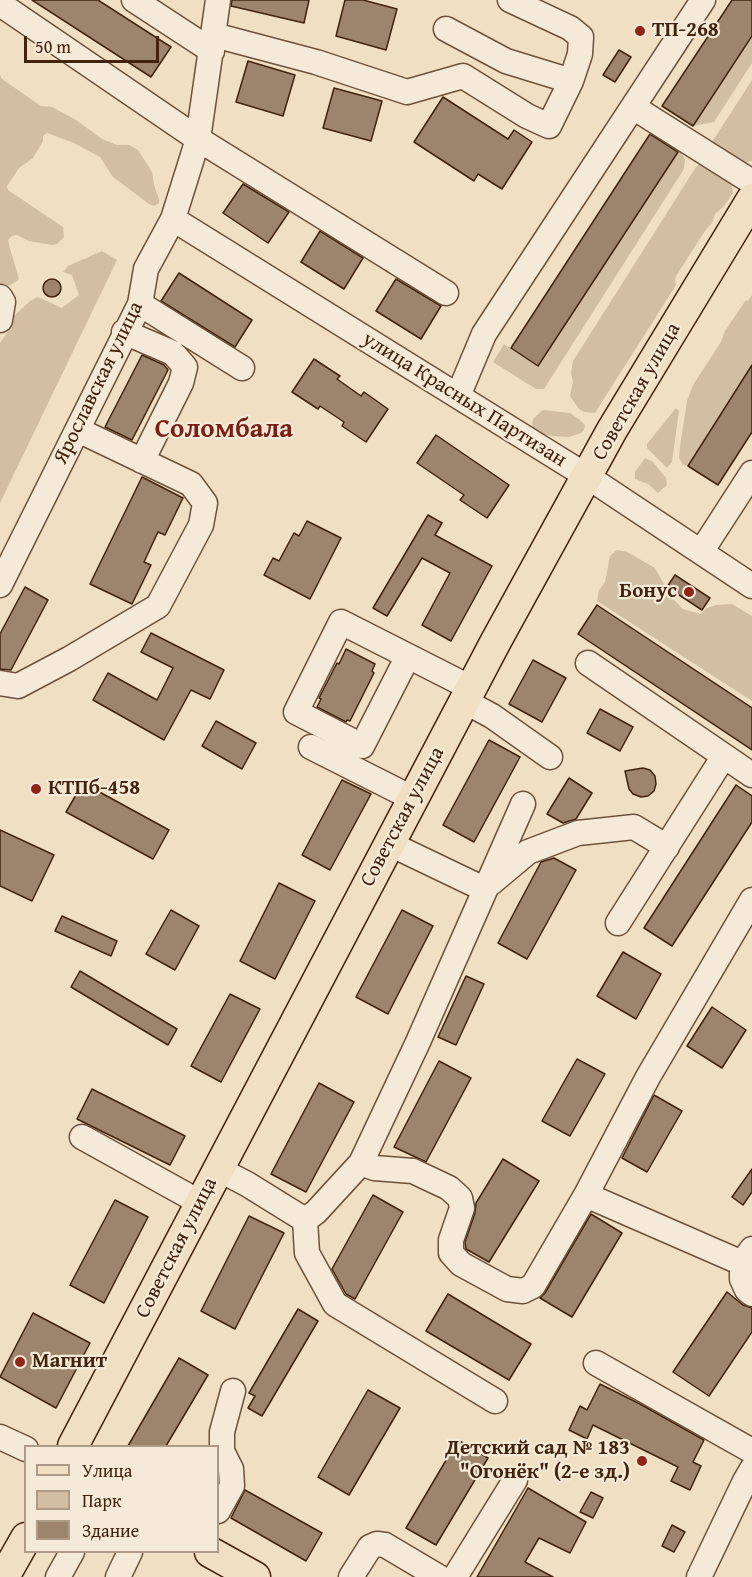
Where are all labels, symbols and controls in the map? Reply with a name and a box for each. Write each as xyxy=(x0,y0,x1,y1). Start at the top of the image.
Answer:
place label: ТП-268 xyxy=(652,18,719,44)
scale bar xyxy=(27,24,162,62)
marker: ТП-268 xyxy=(633,24,647,38)
text: 50 m xyxy=(35,33,71,60)
street label: Ярославская улица xyxy=(49,298,149,468)
street label: Советская улица xyxy=(587,319,687,465)
street label: улица Красных Партизан xyxy=(357,327,571,473)
district label: Соломбала xyxy=(155,414,293,446)
place label: Бонус xyxy=(619,579,677,605)
marker: Бонус xyxy=(682,585,696,599)
street label: Советская улица xyxy=(356,743,450,891)
place label: КТПб-458 xyxy=(48,776,140,802)
marker: КТПб-458 xyxy=(29,782,43,796)
street label: Советская улица xyxy=(131,1173,223,1323)
place label: Магнит xyxy=(32,1349,107,1375)
marker: Магнит xyxy=(13,1355,27,1369)
place label: Детский сад № 183 "Огонёк" (2-е зд.) xyxy=(445,1436,630,1486)
legend xyxy=(24,1445,219,1553)
marker: Детский сад № 183 "Огонёк" (2-е зд.) xyxy=(635,1454,649,1468)
text: Улица xyxy=(82,1457,132,1484)
text: Парк xyxy=(82,1487,121,1514)
text: Здание xyxy=(82,1517,139,1544)

